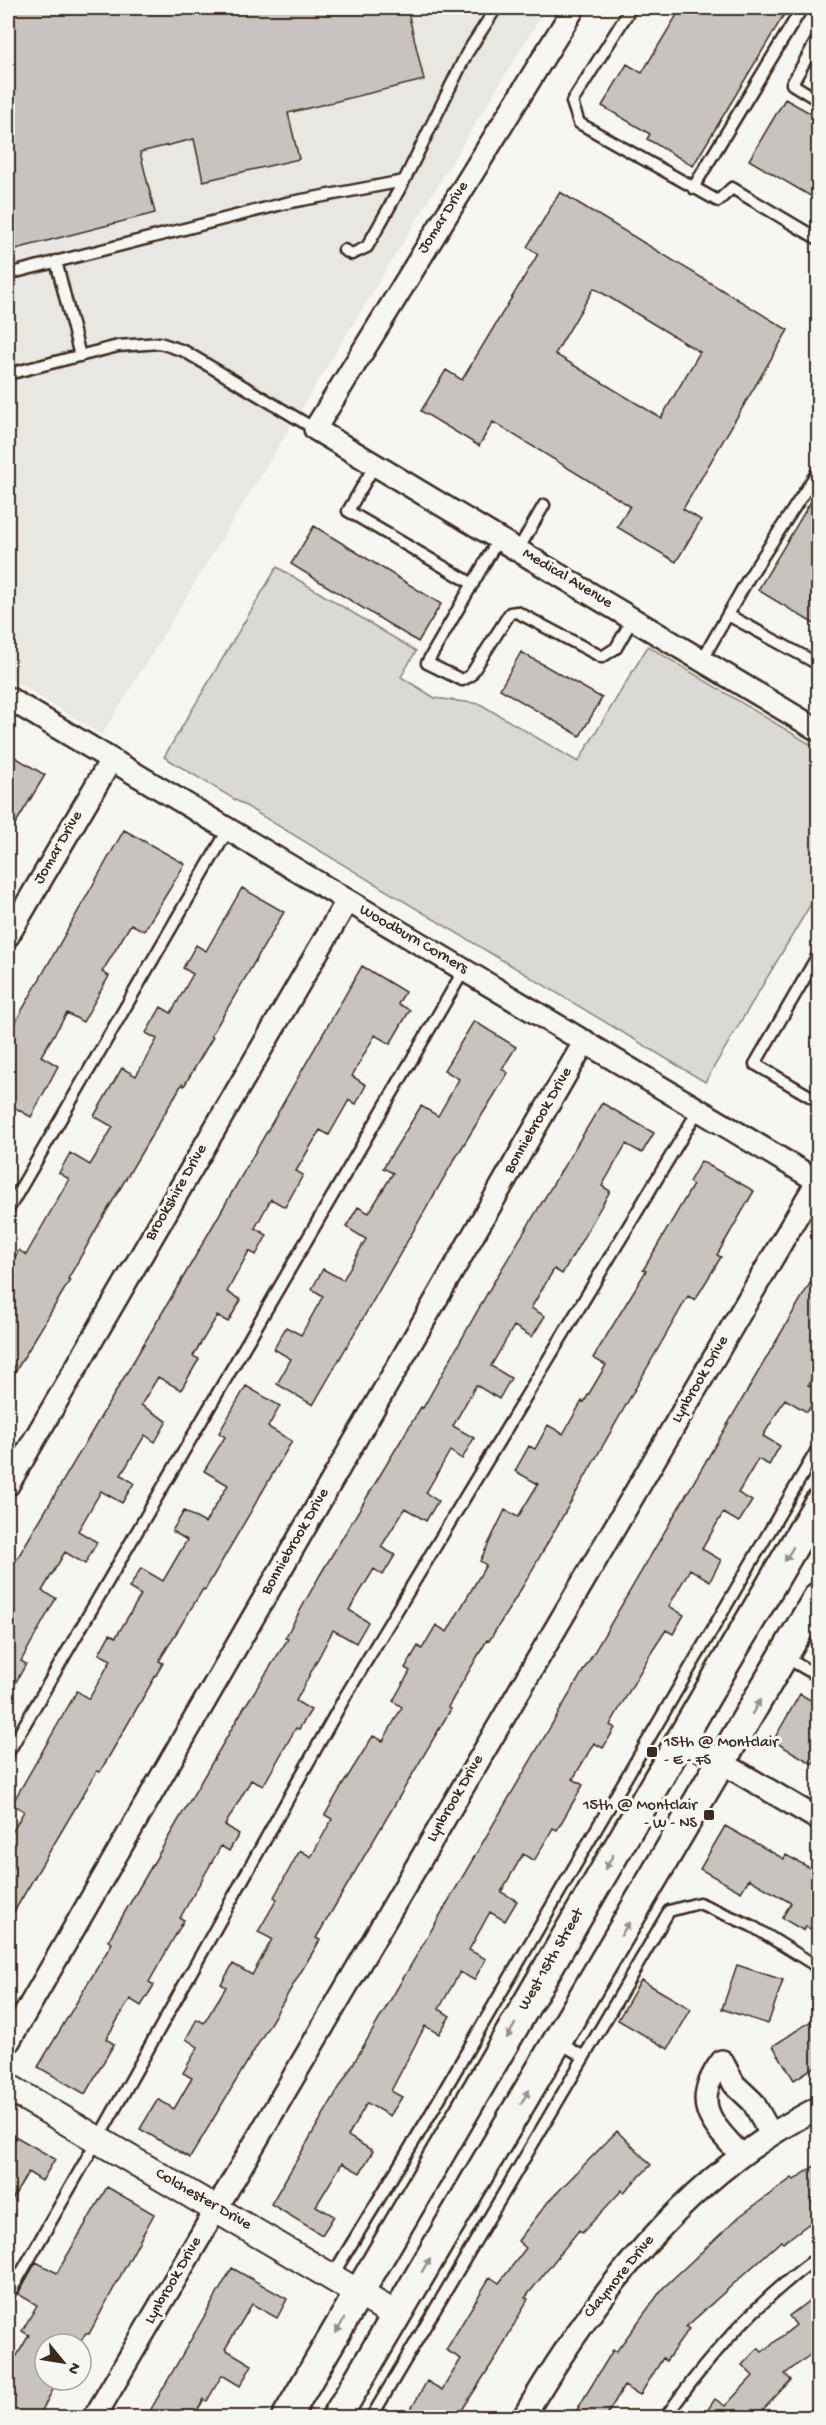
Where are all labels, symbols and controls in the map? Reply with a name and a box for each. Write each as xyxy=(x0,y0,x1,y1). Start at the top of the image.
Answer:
street label: Jomar Drive xyxy=(414,178,474,258)
street label: Medical Avenue xyxy=(518,545,616,614)
street label: Jomar Drive xyxy=(30,807,88,888)
street label: Woodburn Corners xyxy=(355,901,472,979)
street label: Bonniebrook Drive xyxy=(500,1064,578,1179)
street label: Brookshire Drive xyxy=(141,1141,213,1245)
street label: Lynbrook Drive xyxy=(668,1332,734,1427)
street label: Bonniebrook Drive xyxy=(257,1485,335,1600)
one-way arrow xyxy=(783,1546,794,1562)
one-way arrow xyxy=(750,1699,761,1715)
place label: 15th @ Montclair - E - FS xyxy=(663,1734,779,1771)
marker: 15th @ Montclair - E - FS xyxy=(645,1745,659,1759)
street label: Lynbrook Drive xyxy=(423,1751,489,1846)
place label: 15th @ Montclair - W - NS xyxy=(582,1797,698,1834)
marker: 15th @ Montclair - W - NS xyxy=(702,1808,716,1822)
one-way arrow xyxy=(604,1854,614,1871)
street label: West 15th Street xyxy=(515,1904,590,2014)
one-way arrow xyxy=(619,1921,630,1937)
one-way arrow xyxy=(506,2022,516,2039)
one-way arrow xyxy=(520,2089,531,2105)
street label: Colchester Drive xyxy=(152,2165,255,2236)
street label: Claymore Drive xyxy=(581,2231,660,2322)
street label: Lynbrook Drive xyxy=(141,2233,207,2328)
one-way arrow xyxy=(421,2257,432,2273)
one-way arrow xyxy=(335,2318,345,2335)
north arrow xyxy=(33,2332,93,2392)
text: N xyxy=(62,2358,84,2377)

